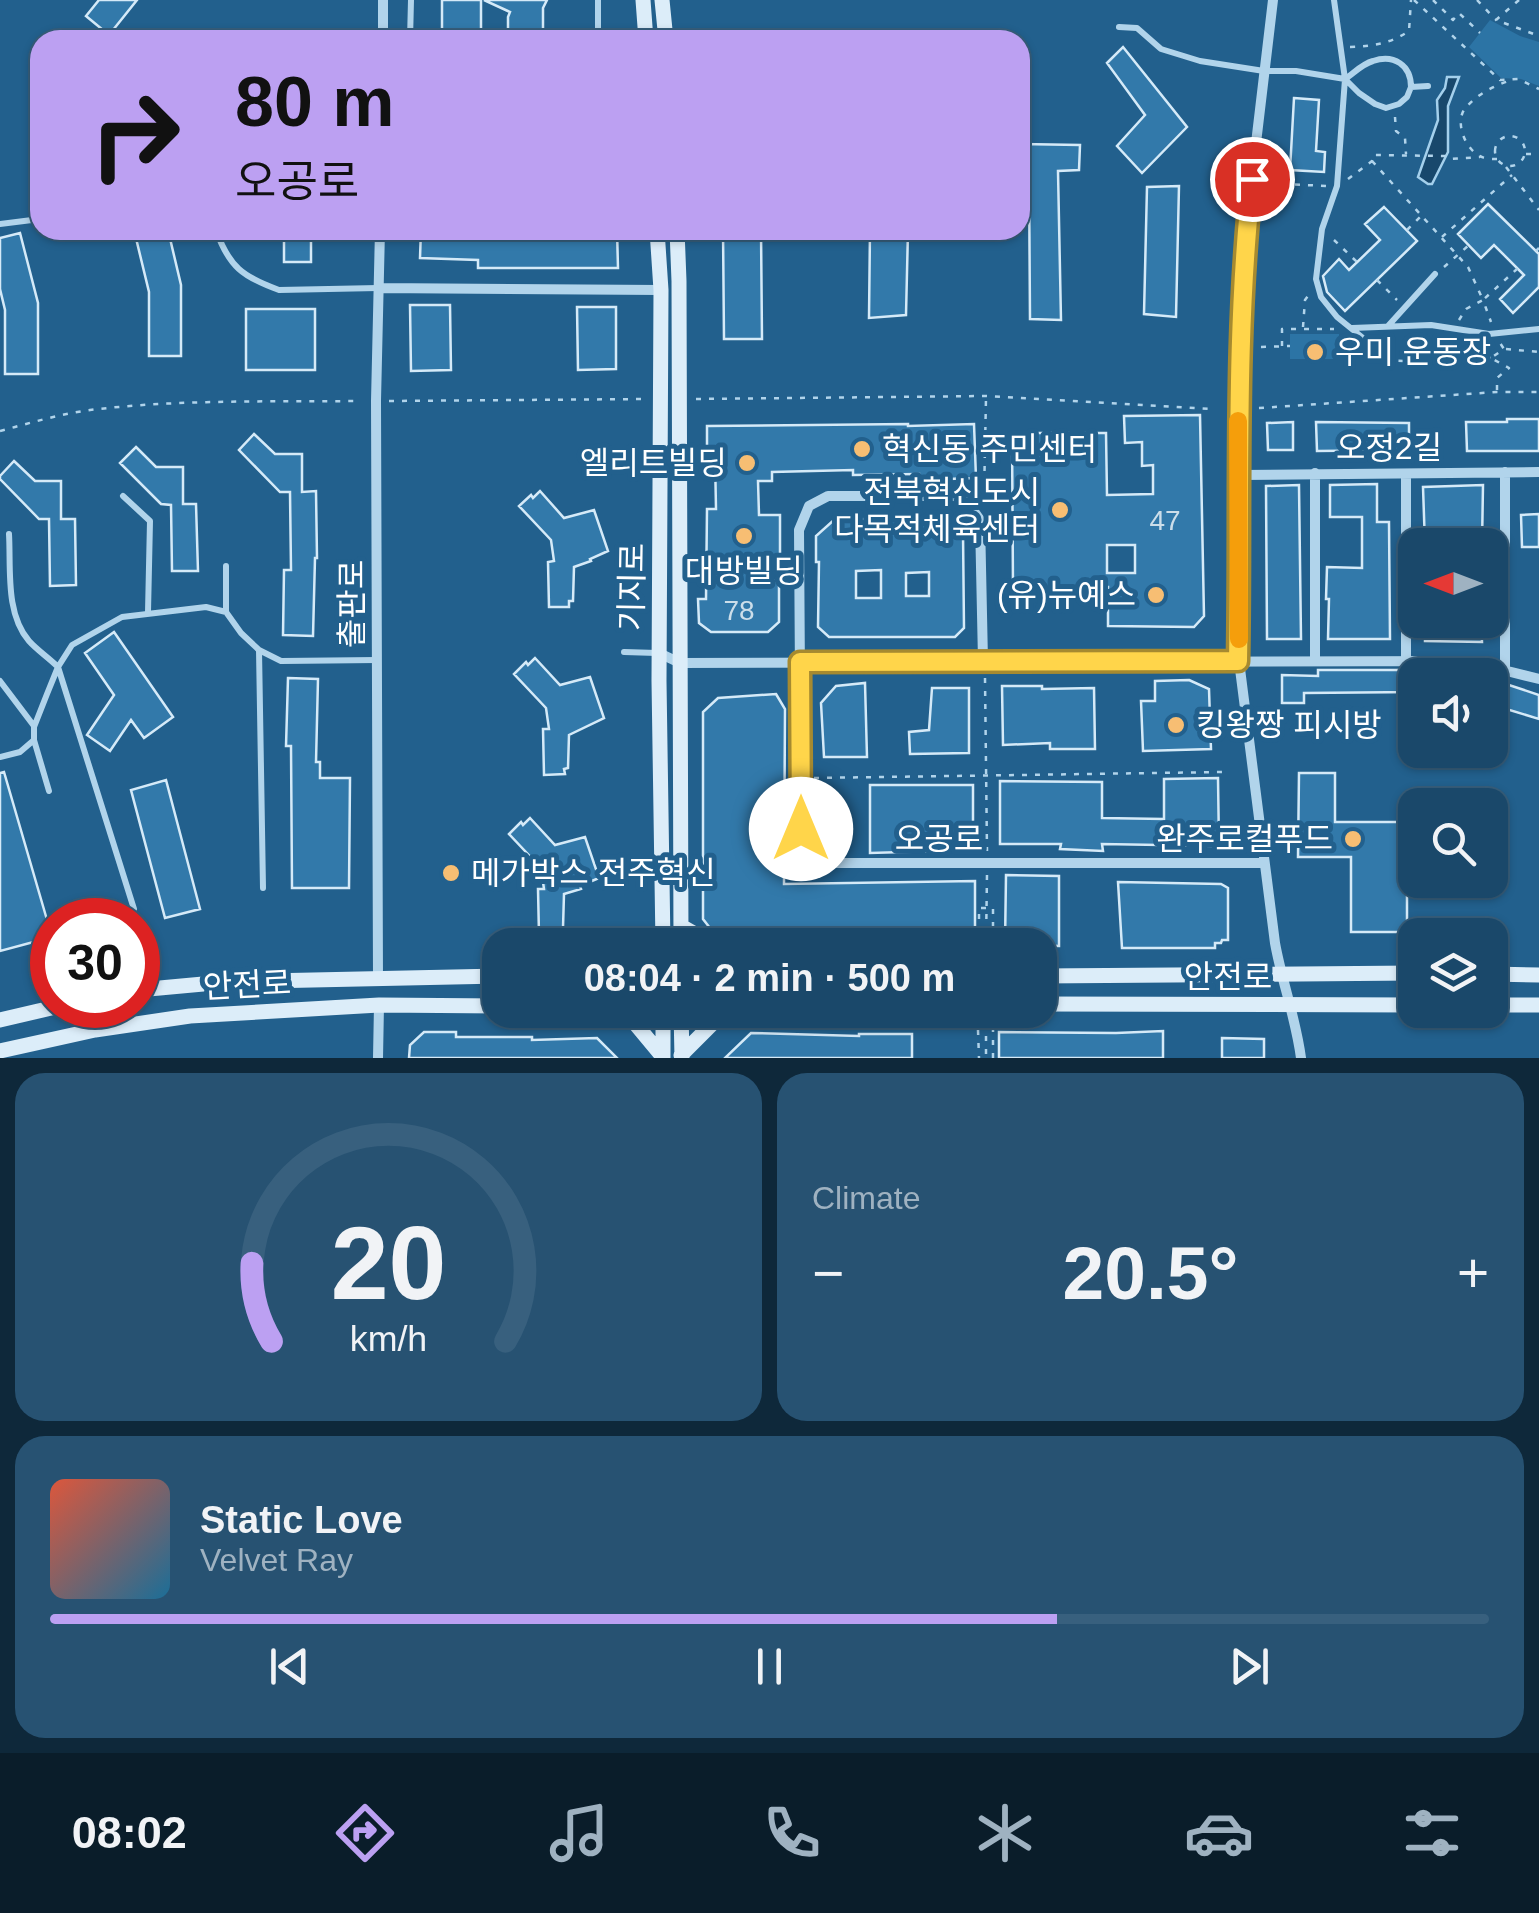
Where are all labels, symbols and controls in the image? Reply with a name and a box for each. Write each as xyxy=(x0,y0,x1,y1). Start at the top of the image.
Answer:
text: 80 m xyxy=(235,63,395,141)
icon: right xyxy=(70,70,200,200)
pin xyxy=(1210,137,1295,222)
icon: arrive xyxy=(1225,152,1280,207)
text: 오공로 xyxy=(235,156,359,207)
place label: 우미 운동장 xyxy=(1335,334,1491,370)
marker: 우미 운동장 xyxy=(1304,341,1326,363)
street label: 오정2길 xyxy=(1336,430,1442,466)
place label: 혁신동 주민센터 xyxy=(882,431,1097,467)
marker: 혁신동 주민센터 xyxy=(851,438,873,460)
place label: 엘리트빌딩 xyxy=(580,445,727,481)
marker: 엘리트빌딩 xyxy=(736,452,758,474)
place label: 전북혁신도시 다목적체육센터 xyxy=(834,474,1040,547)
marker: 전북혁신도시 다목적체육센터 xyxy=(1049,499,1071,521)
house number: 47 xyxy=(1149,505,1181,536)
marker: 대방빌딩 xyxy=(733,525,755,547)
north arrow xyxy=(1398,528,1508,638)
map controls xyxy=(1398,528,1508,1028)
street label: 기지로 xyxy=(613,543,651,631)
place label: 대방빌딩 xyxy=(685,553,803,589)
street label: 출판로 xyxy=(334,560,370,648)
place label: (유)뉴예스 xyxy=(997,577,1136,613)
marker: (유)뉴예스 xyxy=(1145,584,1167,606)
house number: 78 xyxy=(723,595,755,626)
button: sound xyxy=(1398,658,1508,768)
place label: 킹왕짱 피시방 xyxy=(1196,707,1382,743)
marker: 킹왕짱 피시방 xyxy=(1165,714,1187,736)
position arrow xyxy=(749,777,853,881)
button: search xyxy=(1398,788,1508,898)
street label: 오공로 xyxy=(895,821,983,857)
place label: 완주로컬푸드 xyxy=(1156,821,1333,857)
marker: 완주로컬푸드 xyxy=(1342,828,1364,850)
place label: 메가박스 전주혁신 xyxy=(471,855,715,891)
marker: 메가박스 전주혁신 xyxy=(440,862,462,884)
speed limit sign: 30 xyxy=(30,898,160,1028)
button: layers xyxy=(1398,918,1508,1028)
text: 08:04 · 2 min · 500 m xyxy=(584,957,955,999)
street label: 안전로 xyxy=(1184,959,1272,995)
street label: 안전로 xyxy=(202,965,292,1005)
text: Climate xyxy=(812,1180,920,1216)
text: 20 xyxy=(331,1205,446,1321)
text: 20.5° xyxy=(1063,1231,1238,1315)
text: − xyxy=(812,1242,844,1304)
text: + xyxy=(1457,1242,1489,1304)
text: km/h xyxy=(350,1319,427,1359)
text: Static Love xyxy=(200,1499,403,1541)
text: Velvet Ray xyxy=(200,1542,353,1578)
icon: previous xyxy=(262,1639,317,1694)
icon: pause xyxy=(742,1639,797,1694)
icon: next xyxy=(1222,1639,1277,1694)
icon: directions xyxy=(330,1798,400,1868)
icon: music xyxy=(544,1798,614,1868)
icon: phone xyxy=(757,1798,827,1868)
icon: climate xyxy=(970,1798,1040,1868)
icon: car xyxy=(1184,1798,1254,1868)
icon: filters xyxy=(1397,1798,1467,1868)
text: 08:02 xyxy=(72,1807,187,1858)

